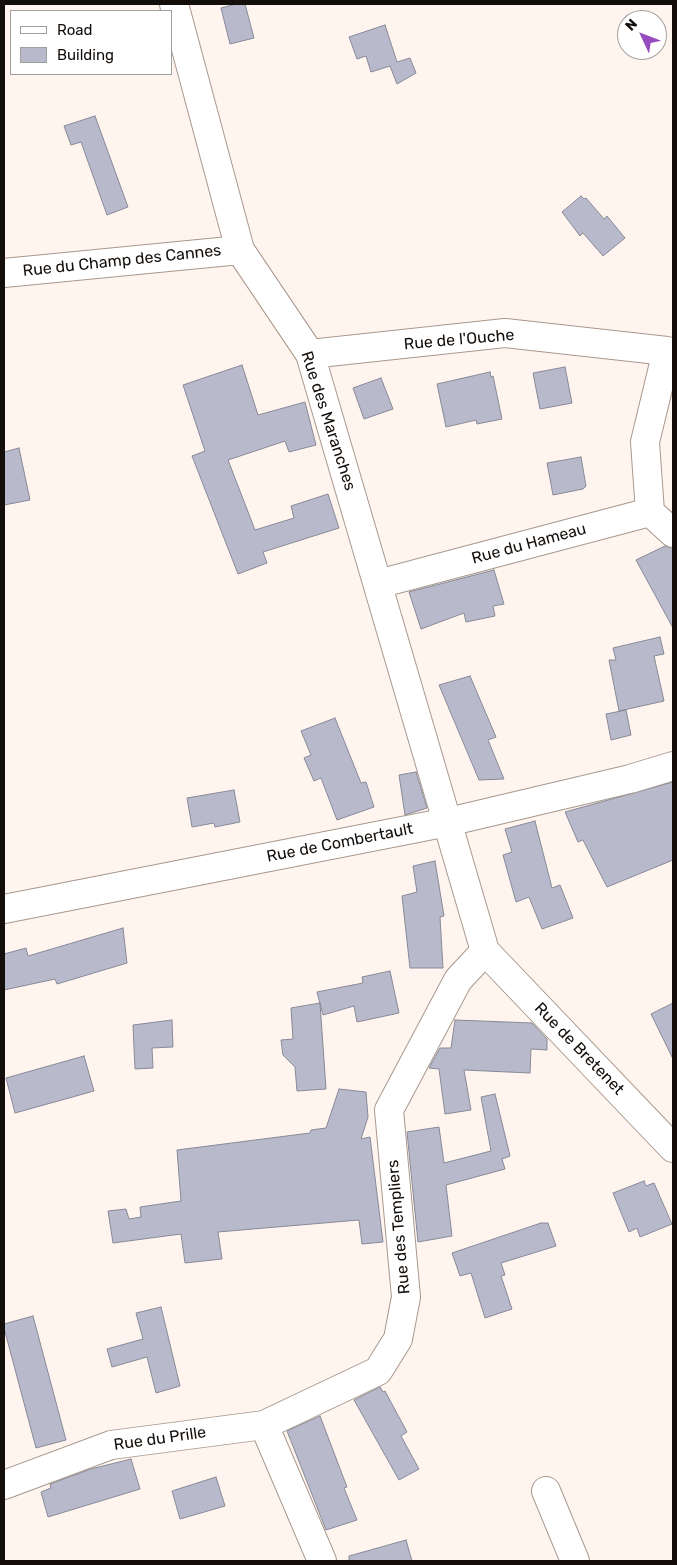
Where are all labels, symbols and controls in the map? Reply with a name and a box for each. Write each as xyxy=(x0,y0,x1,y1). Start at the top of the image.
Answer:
legend xyxy=(10,10,172,75)
north arrow xyxy=(617,10,667,60)
text: N xyxy=(622,16,641,35)
text: Road xyxy=(57,21,93,39)
text: Building xyxy=(57,46,114,64)
street label: Rue du Champ des Cannes xyxy=(22,241,222,281)
street label: Rue de l'Ouche xyxy=(403,326,515,354)
street label: Rue des Maranches xyxy=(296,349,360,493)
street label: Rue du Hameau xyxy=(470,519,588,569)
street label: Rue de Combertault xyxy=(265,819,415,867)
street label: Rue de Bretenet xyxy=(530,999,628,1099)
street label: Rue des Templiers xyxy=(384,1159,414,1295)
street label: Rue du Prille xyxy=(113,1423,207,1455)

